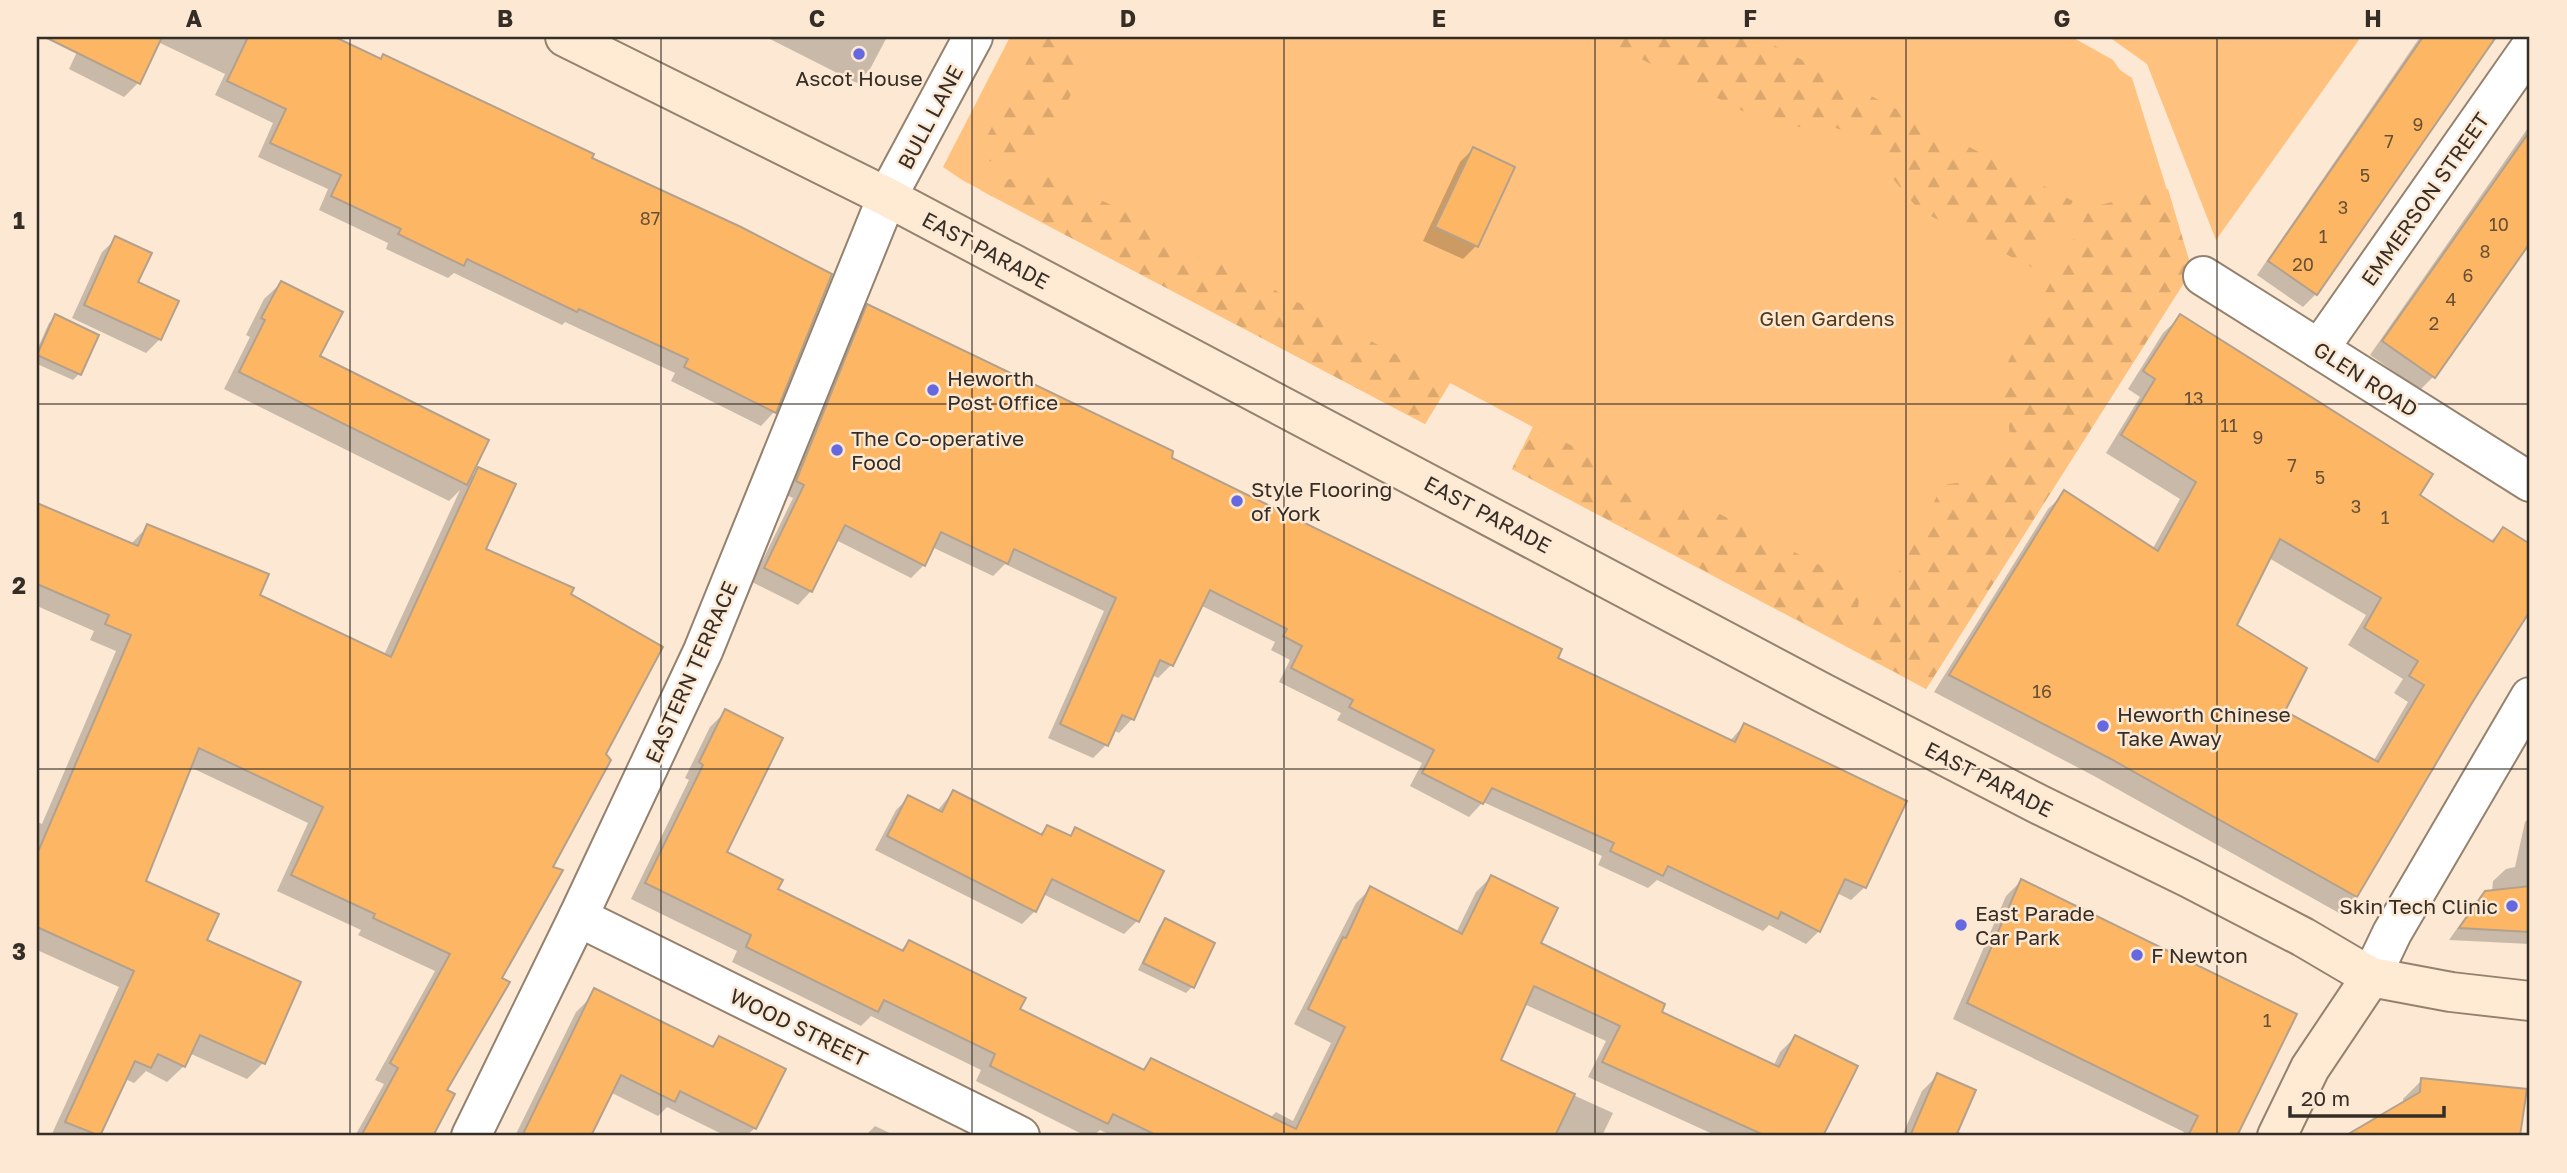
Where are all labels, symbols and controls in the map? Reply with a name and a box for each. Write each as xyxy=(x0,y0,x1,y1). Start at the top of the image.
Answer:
text: A xyxy=(186,4,203,32)
text: B xyxy=(497,4,513,32)
text: C xyxy=(809,4,825,32)
text: D xyxy=(1120,4,1136,32)
text: E xyxy=(1432,4,1446,32)
text: F xyxy=(1743,4,1757,32)
text: G xyxy=(2054,4,2070,32)
text: H xyxy=(2364,4,2382,32)
marker: Ascot House xyxy=(851,46,867,62)
street label: BULL LANE xyxy=(892,61,968,173)
place label: Ascot House xyxy=(795,65,923,91)
street label: EMMERSON STREET xyxy=(2355,107,2495,291)
house number: 9 xyxy=(2413,113,2423,135)
house number: 7 xyxy=(2384,130,2394,152)
house number: 5 xyxy=(2360,164,2370,186)
house number: 3 xyxy=(2338,196,2348,218)
text: 1 xyxy=(13,206,25,234)
street label: EAST PARADE xyxy=(918,206,1054,294)
house number: 87 xyxy=(640,207,660,229)
house number: 10 xyxy=(2489,213,2509,235)
house number: 1 xyxy=(2319,225,2328,247)
house number: 8 xyxy=(2480,240,2490,262)
house number: 20 xyxy=(2292,253,2314,275)
house number: 6 xyxy=(2463,264,2473,286)
house number: 4 xyxy=(2446,288,2457,310)
park label: Glen Gardens xyxy=(1759,305,1895,331)
house number: 2 xyxy=(2429,312,2439,334)
street label: GLEN ROAD xyxy=(2309,336,2423,422)
place label: Heworth Post Office xyxy=(947,365,1058,415)
marker: Heworth Post Office xyxy=(925,382,941,398)
house number: 13 xyxy=(2184,387,2204,409)
house number: 11 xyxy=(2220,414,2238,436)
place label: The Co-operative Food xyxy=(851,425,1024,475)
house number: 9 xyxy=(2253,426,2263,448)
marker: The Co-operative Food xyxy=(829,442,845,458)
house number: 7 xyxy=(2287,454,2297,476)
house number: 5 xyxy=(2315,466,2325,488)
street label: EAST PARADE xyxy=(1420,470,1556,558)
place label: Style Flooring of York xyxy=(1251,476,1392,526)
marker: Style Flooring of York xyxy=(1229,493,1245,509)
house number: 3 xyxy=(2351,495,2361,517)
house number: 1 xyxy=(2381,506,2390,528)
text: 2 xyxy=(12,571,26,599)
street label: EASTERN TERRACE xyxy=(639,577,743,767)
house number: 16 xyxy=(2032,680,2052,702)
place label: Heworth Chinese Take Away xyxy=(2117,701,2291,751)
marker: Heworth Chinese Take Away xyxy=(2095,718,2111,734)
street label: EAST PARADE xyxy=(1921,736,2057,822)
place label: Skin Tech Clinic xyxy=(2339,893,2498,919)
marker: Skin Tech Clinic xyxy=(2504,898,2520,914)
place label: East Parade Car Park xyxy=(1975,900,2095,950)
marker: East Parade Car Park xyxy=(1953,917,1969,933)
text: 3 xyxy=(12,937,26,965)
place label: F Newton xyxy=(2151,942,2248,968)
marker: F Newton xyxy=(2129,947,2145,963)
street label: WOOD STREET xyxy=(726,982,872,1072)
house number: 1 xyxy=(2263,1009,2272,1031)
scale bar xyxy=(2290,1075,2444,1119)
text: 20 m xyxy=(2301,1085,2350,1111)

